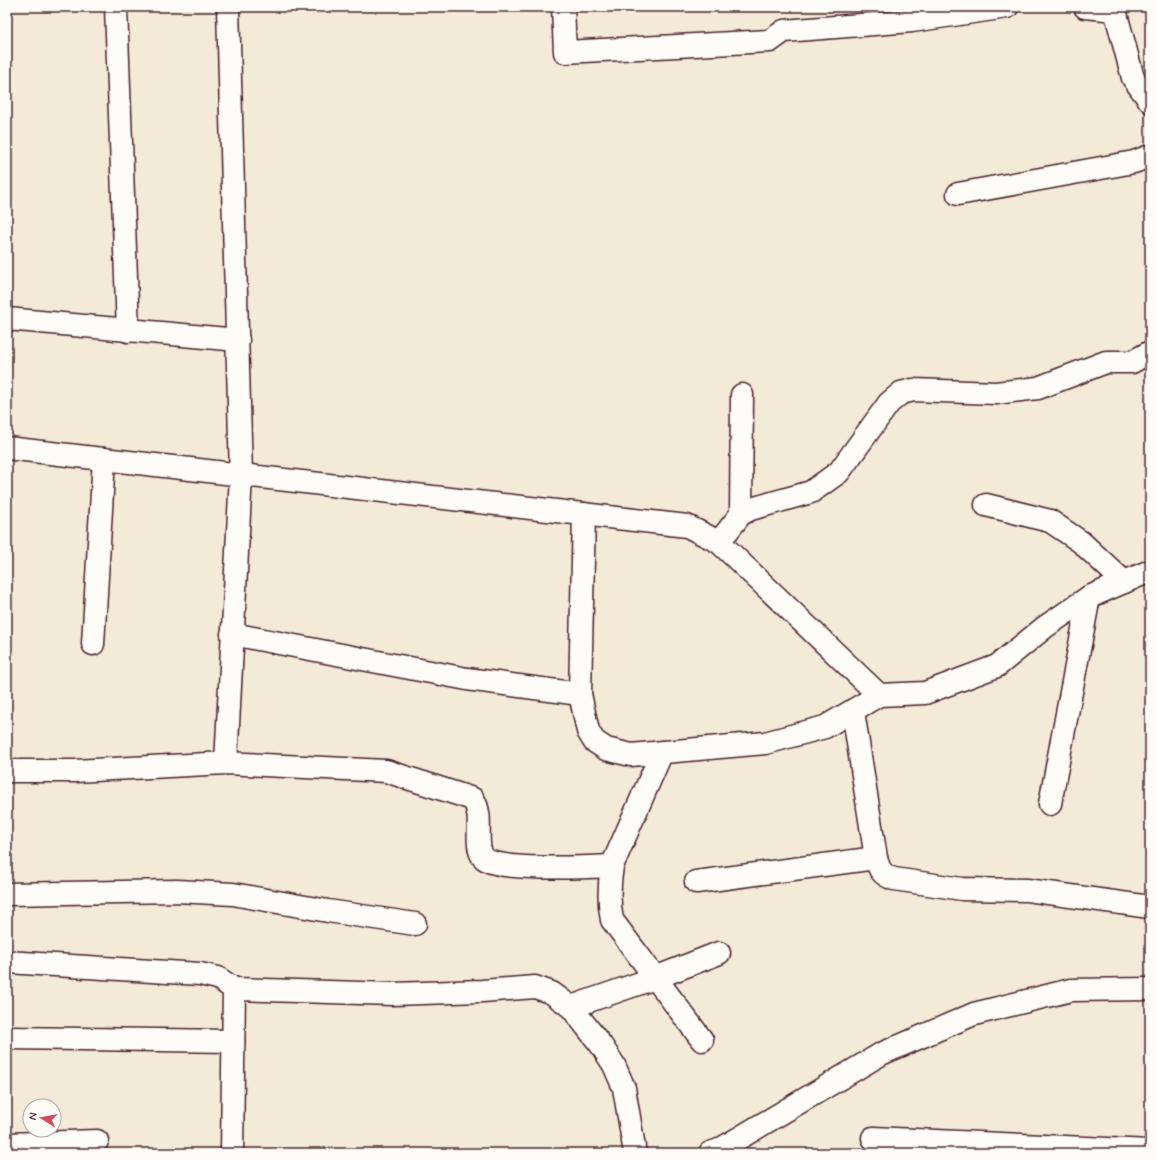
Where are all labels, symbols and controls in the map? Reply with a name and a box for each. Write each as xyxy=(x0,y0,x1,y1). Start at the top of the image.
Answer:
north arrow xyxy=(22,1098,62,1138)
text: N xyxy=(26,1111,41,1121)

